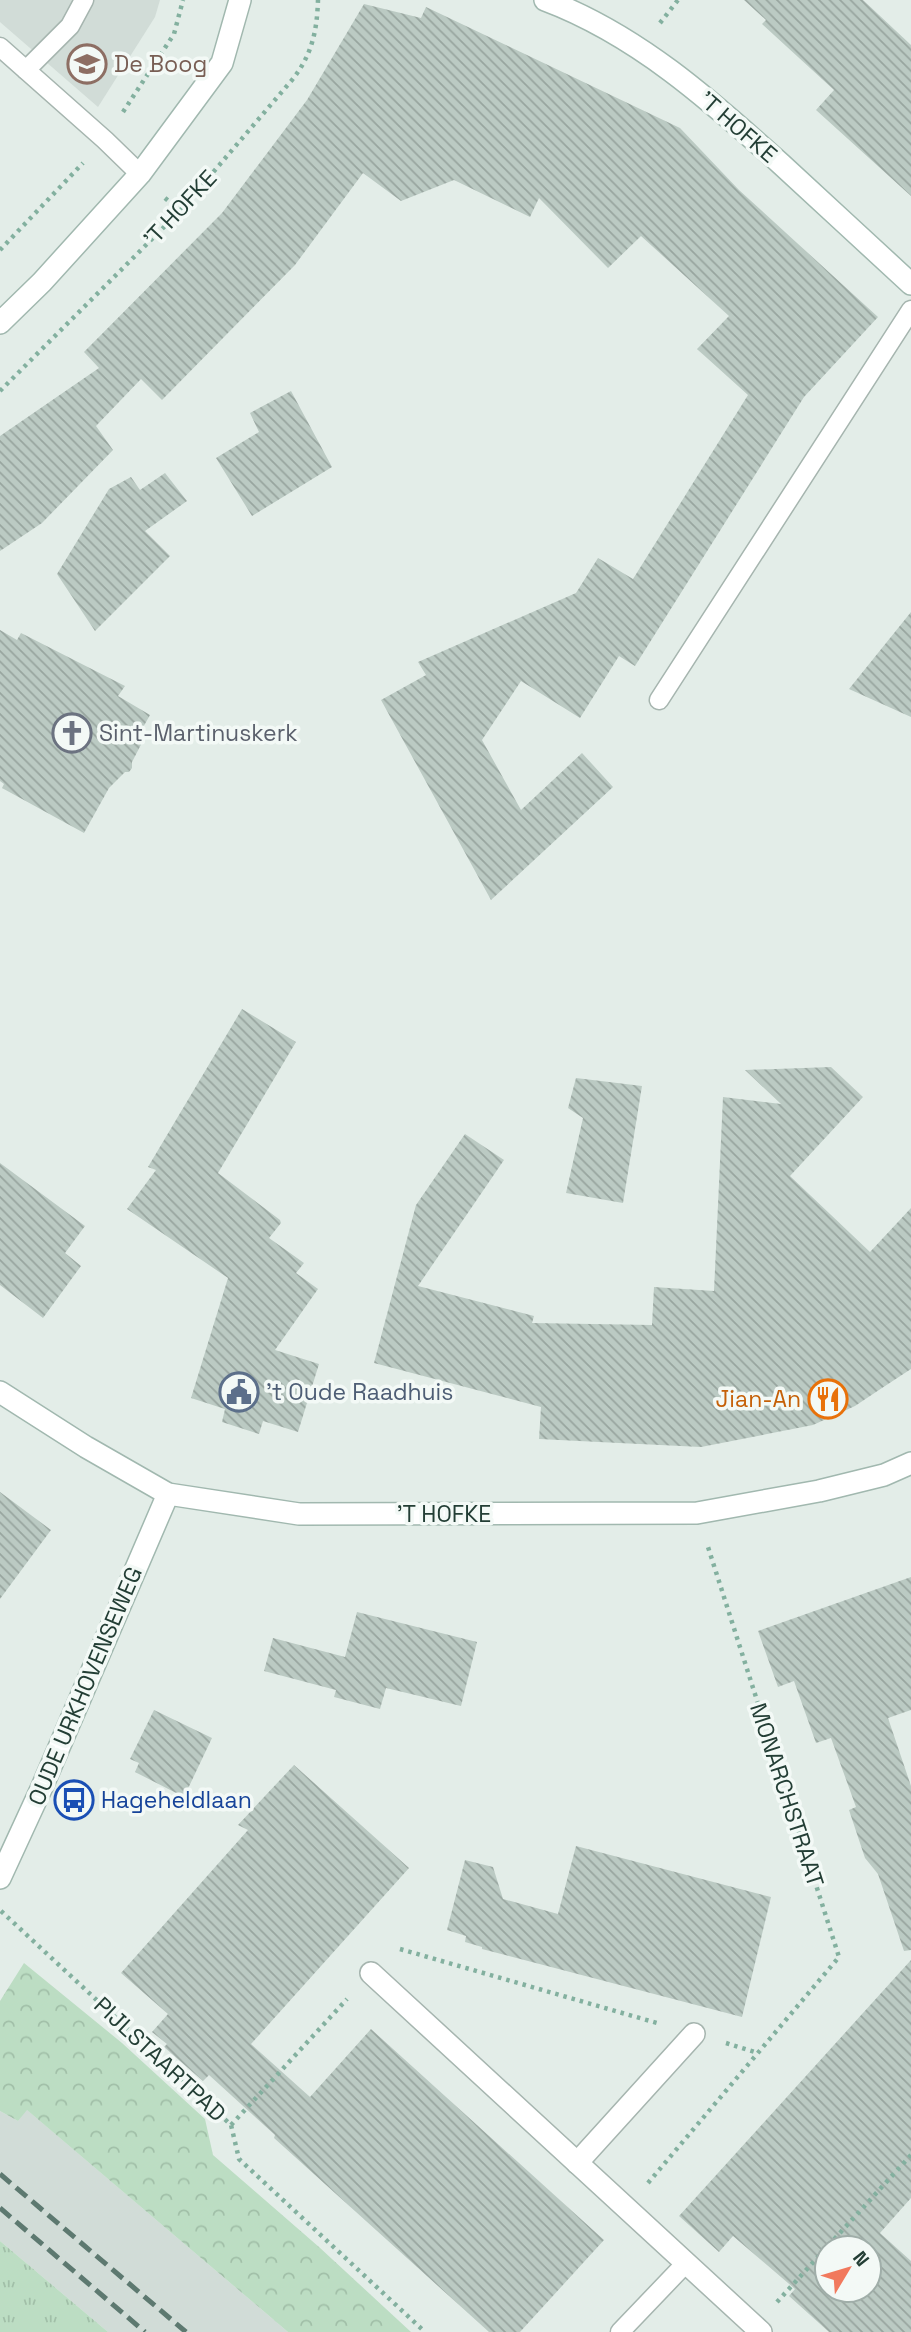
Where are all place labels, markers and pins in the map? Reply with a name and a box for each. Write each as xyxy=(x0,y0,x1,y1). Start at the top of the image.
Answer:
school or university icon: De Boog xyxy=(66,43,108,85)
place label: De Boog xyxy=(114,49,207,79)
church icon: Sint-Martinuskerk xyxy=(51,712,93,754)
place label: Sint-Martinuskerk xyxy=(99,718,298,748)
public building icon: 't Oude Raadhuis xyxy=(218,1371,260,1413)
place label: 't Oude Raadhuis xyxy=(266,1377,453,1407)
restaurant icon: Jian-An xyxy=(807,1378,849,1420)
place label: Jian-An xyxy=(716,1384,801,1414)
bus stop icon: Hageheldlaan xyxy=(53,1779,95,1821)
place label: Hageheldlaan xyxy=(101,1785,252,1815)

